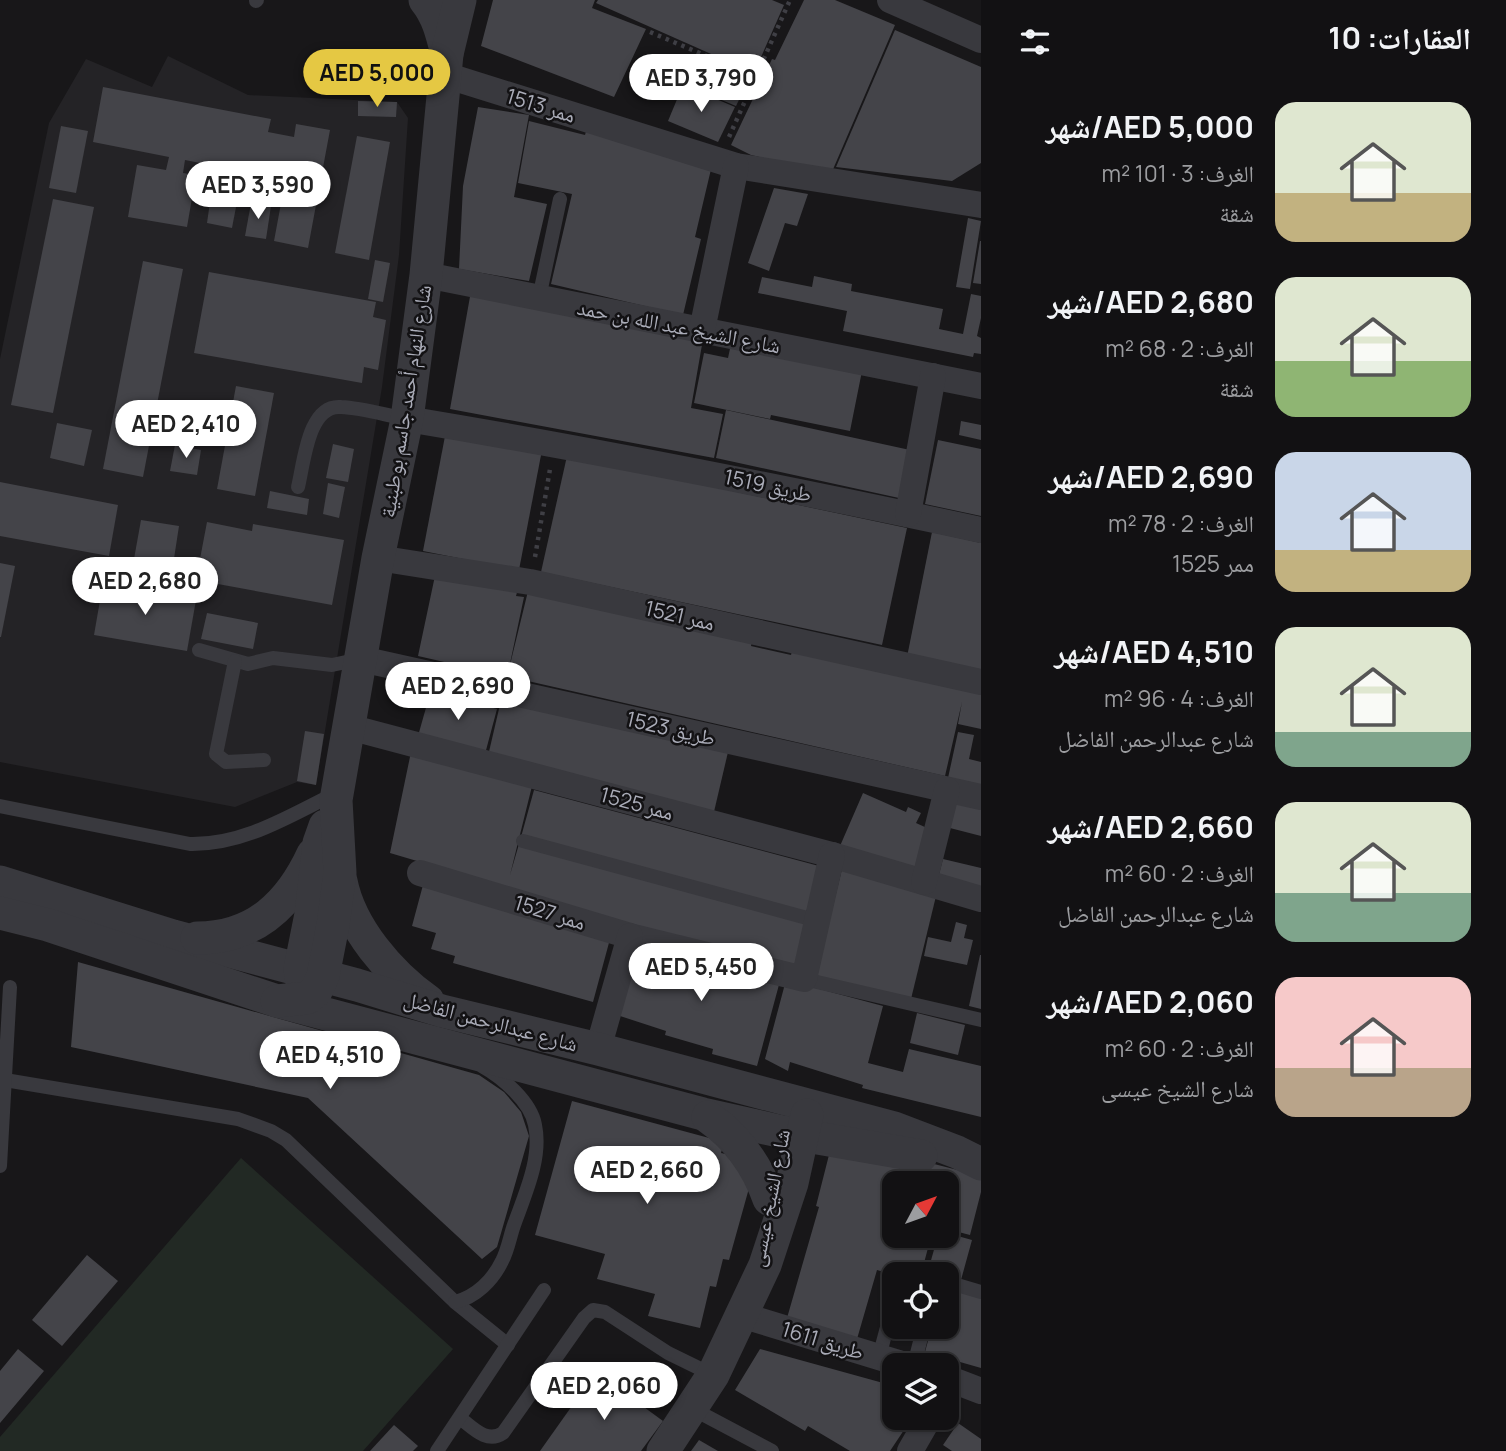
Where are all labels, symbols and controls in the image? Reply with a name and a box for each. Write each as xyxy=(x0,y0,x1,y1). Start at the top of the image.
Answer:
text: العقارات: 10 xyxy=(1328,17,1471,58)
icon: filters xyxy=(1016,23,1054,61)
pin: AED 5,000 xyxy=(297,50,457,109)
pin: AED 3,790 xyxy=(621,54,781,114)
text: AED 5,000 xyxy=(319,56,435,88)
text: AED 3,790 xyxy=(645,61,757,93)
street label: ممر 1513 xyxy=(503,81,579,129)
text: AED 5,000/شهر xyxy=(1046,106,1254,147)
icon: home xyxy=(1331,130,1415,214)
text: الغرف: 3 · 101 m² xyxy=(1101,157,1254,189)
pin: AED 3,590 xyxy=(178,162,338,221)
text: AED 3,590 xyxy=(202,168,314,200)
text: شقة xyxy=(1220,197,1254,229)
text: AED 2,680/شهر xyxy=(1048,281,1254,322)
street label: شارع النهام أحمد جاسم بوطبنية xyxy=(373,283,438,520)
street label: شارع الشيخ عبد الله بن حمد xyxy=(575,293,783,359)
icon: home xyxy=(1331,305,1415,389)
text: الغرف: 2 · 68 m² xyxy=(1105,332,1254,364)
text: شقة xyxy=(1220,372,1254,404)
pin: AED 2,410 xyxy=(106,400,266,460)
text: AED 2,410 xyxy=(131,407,241,439)
text: AED 2,690/شهر xyxy=(1048,456,1254,497)
street label: طريق 1519 xyxy=(722,462,814,508)
icon: home xyxy=(1331,480,1415,564)
text: الغرف: 2 · 78 m² xyxy=(1108,507,1254,539)
text: ممر 1525 xyxy=(1172,547,1254,579)
pin: AED 2,680 xyxy=(65,558,225,617)
text: AED 2,680 xyxy=(88,564,202,596)
street label: ممر 1521 xyxy=(642,593,718,637)
text: AED 4,510/شهر xyxy=(1054,631,1254,672)
icon: home xyxy=(1331,655,1415,739)
pin: AED 2,690 xyxy=(378,662,538,722)
text: AED 2,690 xyxy=(401,669,515,701)
text: الغرف: 4 · 96 m² xyxy=(1104,682,1254,714)
street label: طريق 1523 xyxy=(624,704,718,752)
text: شارع عبدالرحمن الفاضل xyxy=(1058,722,1254,754)
street label: ممر 1525 xyxy=(597,780,677,826)
text: AED 2,660/شهر xyxy=(1048,806,1254,847)
icon: home xyxy=(1331,830,1415,914)
text: الغرف: 2 · 60 m² xyxy=(1105,857,1254,889)
street label: ممر 1527 xyxy=(511,888,589,936)
text: شارع عبدالرحمن الفاضل xyxy=(1058,897,1254,929)
pin: AED 5,450 xyxy=(621,944,781,1003)
text: AED 5,450 xyxy=(645,950,757,982)
text: AED 2,060/شهر xyxy=(1046,981,1254,1022)
street label: شارع عبدالرحمن الفاضل xyxy=(401,984,581,1058)
icon: home xyxy=(1331,1005,1415,1089)
pin: AED 4,510 xyxy=(250,1032,410,1091)
text: الغرف: 2 · 60 m² xyxy=(1105,1032,1254,1064)
text: AED 4,510 xyxy=(276,1038,384,1070)
text: شارع الشيخ عيسى xyxy=(1101,1072,1254,1104)
street label: شارع الشيخ عيسى xyxy=(742,1127,796,1269)
pin: AED 2,660 xyxy=(567,1146,727,1206)
text: AED 2,660 xyxy=(590,1153,704,1185)
north arrow xyxy=(882,1171,959,1248)
map controls xyxy=(882,1171,959,1430)
button: locate xyxy=(882,1262,959,1339)
street label: طريق 1611 xyxy=(778,1314,868,1366)
button: layers xyxy=(882,1353,959,1430)
pin: AED 2,060 xyxy=(524,1362,684,1422)
text: AED 2,060 xyxy=(547,1369,661,1401)

